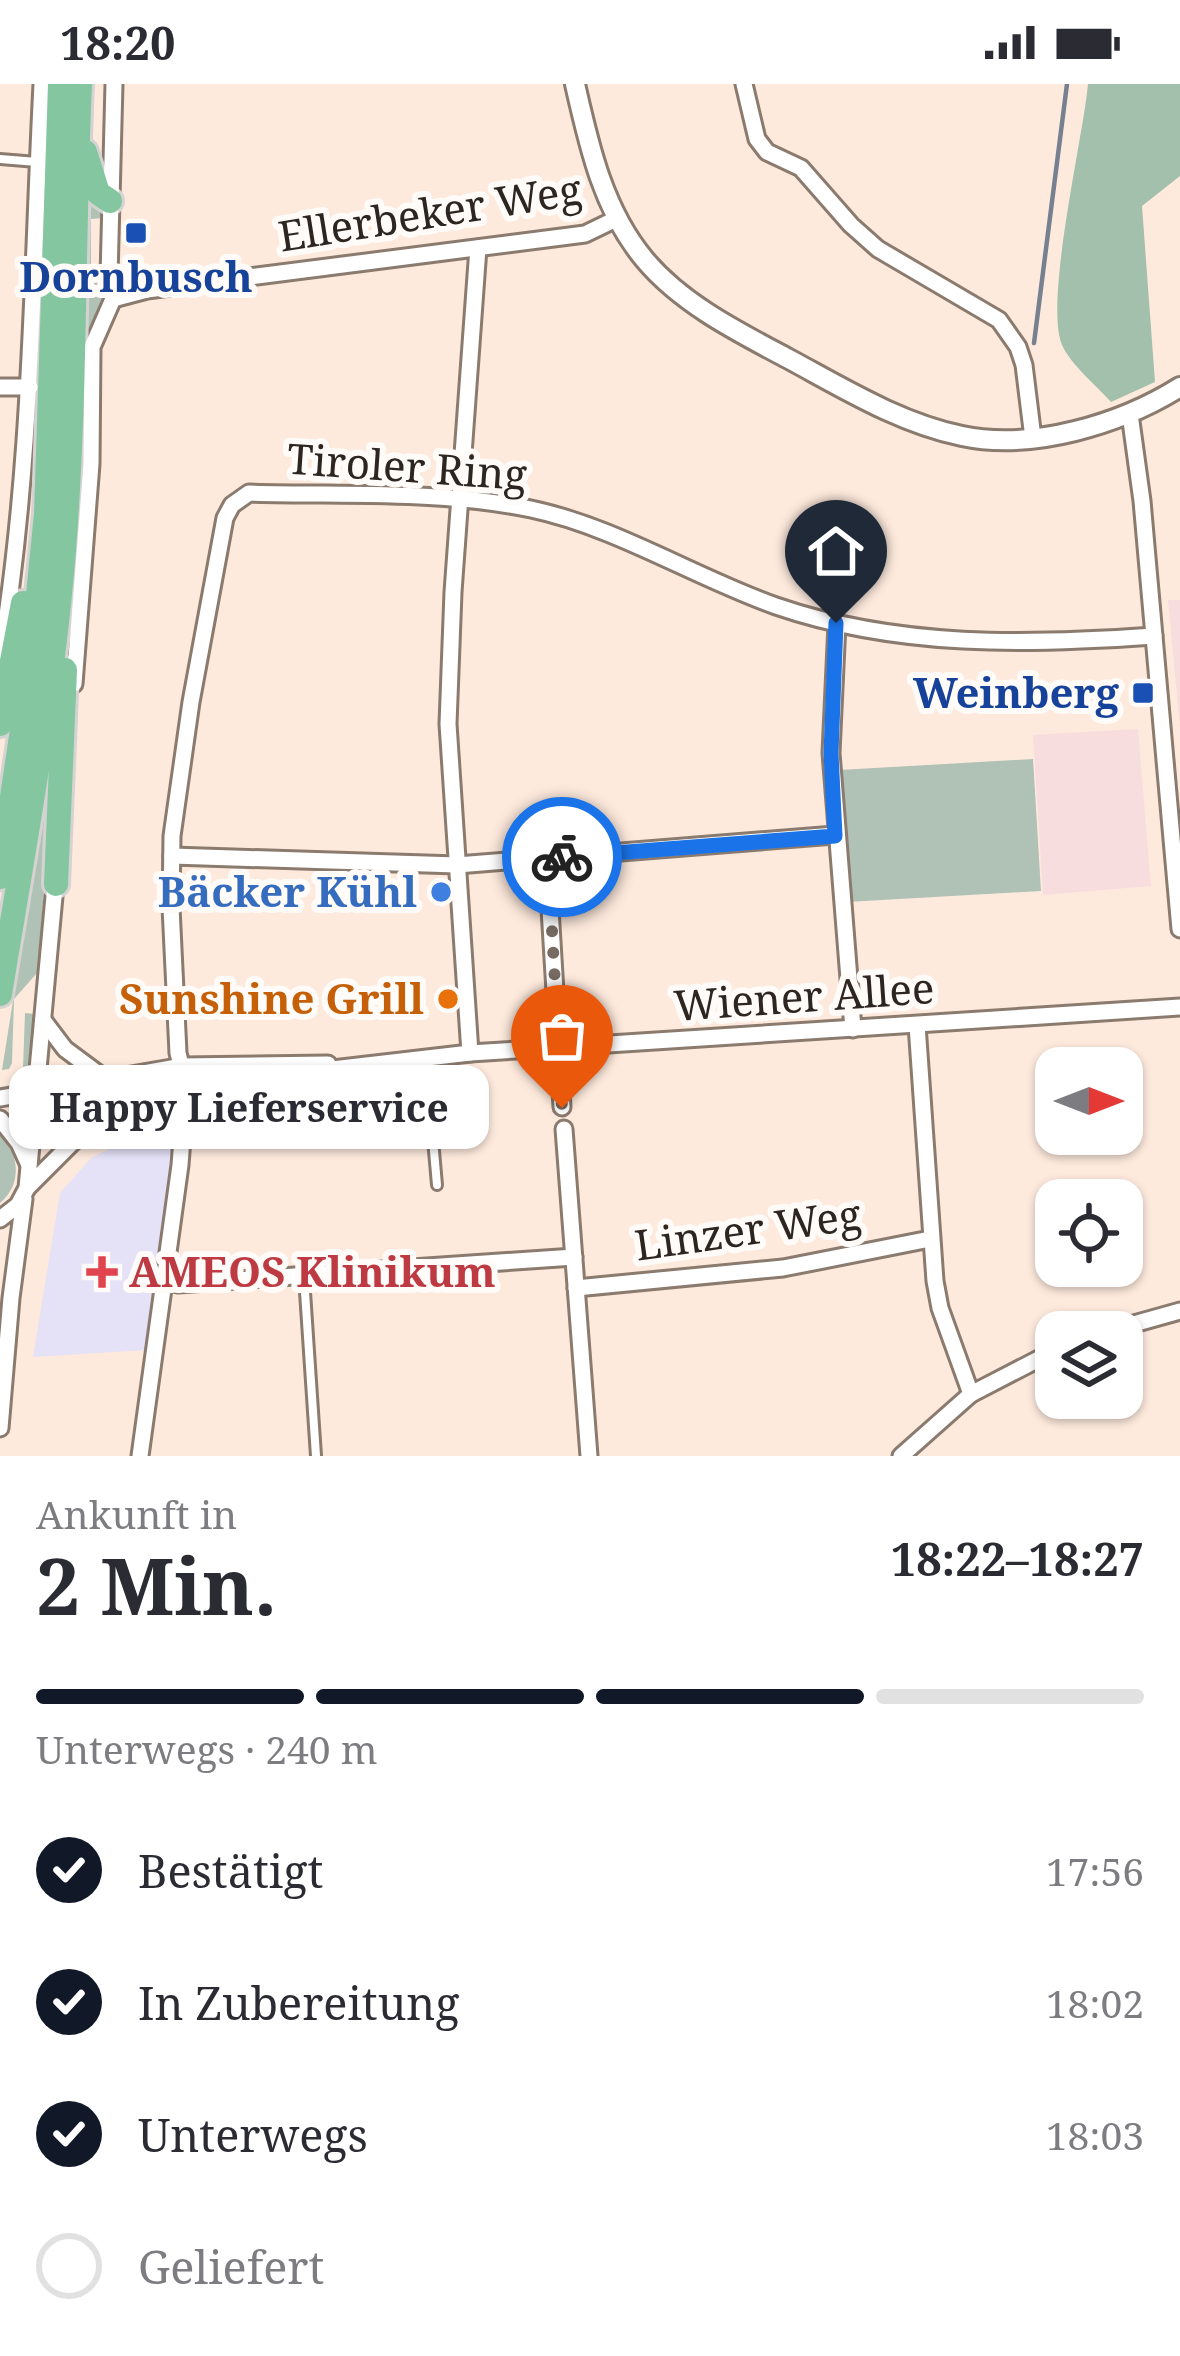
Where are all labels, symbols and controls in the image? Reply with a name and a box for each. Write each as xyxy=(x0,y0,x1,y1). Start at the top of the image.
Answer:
text: 18:20 xyxy=(60,12,175,73)
street label: Ellerbeker Weg xyxy=(274,159,586,264)
marker: Dornbusch xyxy=(123,220,149,246)
place label: Dornbusch xyxy=(19,247,253,304)
street label: Tiroler Ring xyxy=(285,429,529,502)
pin xyxy=(785,500,887,623)
icon: home xyxy=(803,518,869,584)
place label: Weinberg xyxy=(913,663,1119,720)
marker: Weinberg xyxy=(1130,680,1156,706)
courier xyxy=(502,797,622,917)
icon: bike xyxy=(529,824,595,890)
place label: Bäcker Kühl xyxy=(158,862,417,919)
marker: Bäcker Kühl xyxy=(428,879,454,905)
street label: Wiener Allee xyxy=(672,958,936,1033)
place label: Sunshine Grill xyxy=(119,969,424,1026)
pin xyxy=(511,985,613,1108)
marker: Sunshine Grill xyxy=(435,986,461,1012)
icon: bag xyxy=(529,1003,595,1069)
north arrow xyxy=(1035,1047,1143,1155)
map controls xyxy=(1035,1047,1143,1419)
callout: Happy Lieferservice xyxy=(10,1066,490,1150)
text: Happy Lieferservice xyxy=(49,1080,449,1133)
button: locate xyxy=(1035,1179,1143,1287)
street label: Linzer Weg xyxy=(631,1184,865,1273)
place label: AMEOS Klinikum xyxy=(129,1242,496,1299)
marker: AMEOS Klinikum xyxy=(86,1256,118,1288)
button: layers xyxy=(1035,1311,1143,1419)
text: Ankunft in xyxy=(36,1487,237,1540)
text: 18:22–18:27 xyxy=(891,1528,1144,1589)
text: 2 Min. xyxy=(36,1532,277,1638)
text: Unterwegs · 240 m xyxy=(36,1722,378,1775)
icon: check xyxy=(36,1837,102,1903)
text: Bestätigt xyxy=(138,1840,323,1901)
text: 17:56 xyxy=(1046,1844,1144,1897)
icon: check xyxy=(36,1969,102,2035)
text: In Zubereitung xyxy=(138,1972,459,2033)
text: 18:02 xyxy=(1046,1976,1144,2029)
icon: check xyxy=(36,2101,102,2167)
text: Unterwegs xyxy=(138,2104,368,2165)
text: 18:03 xyxy=(1046,2108,1144,2161)
text: Geliefert xyxy=(138,2236,324,2297)

